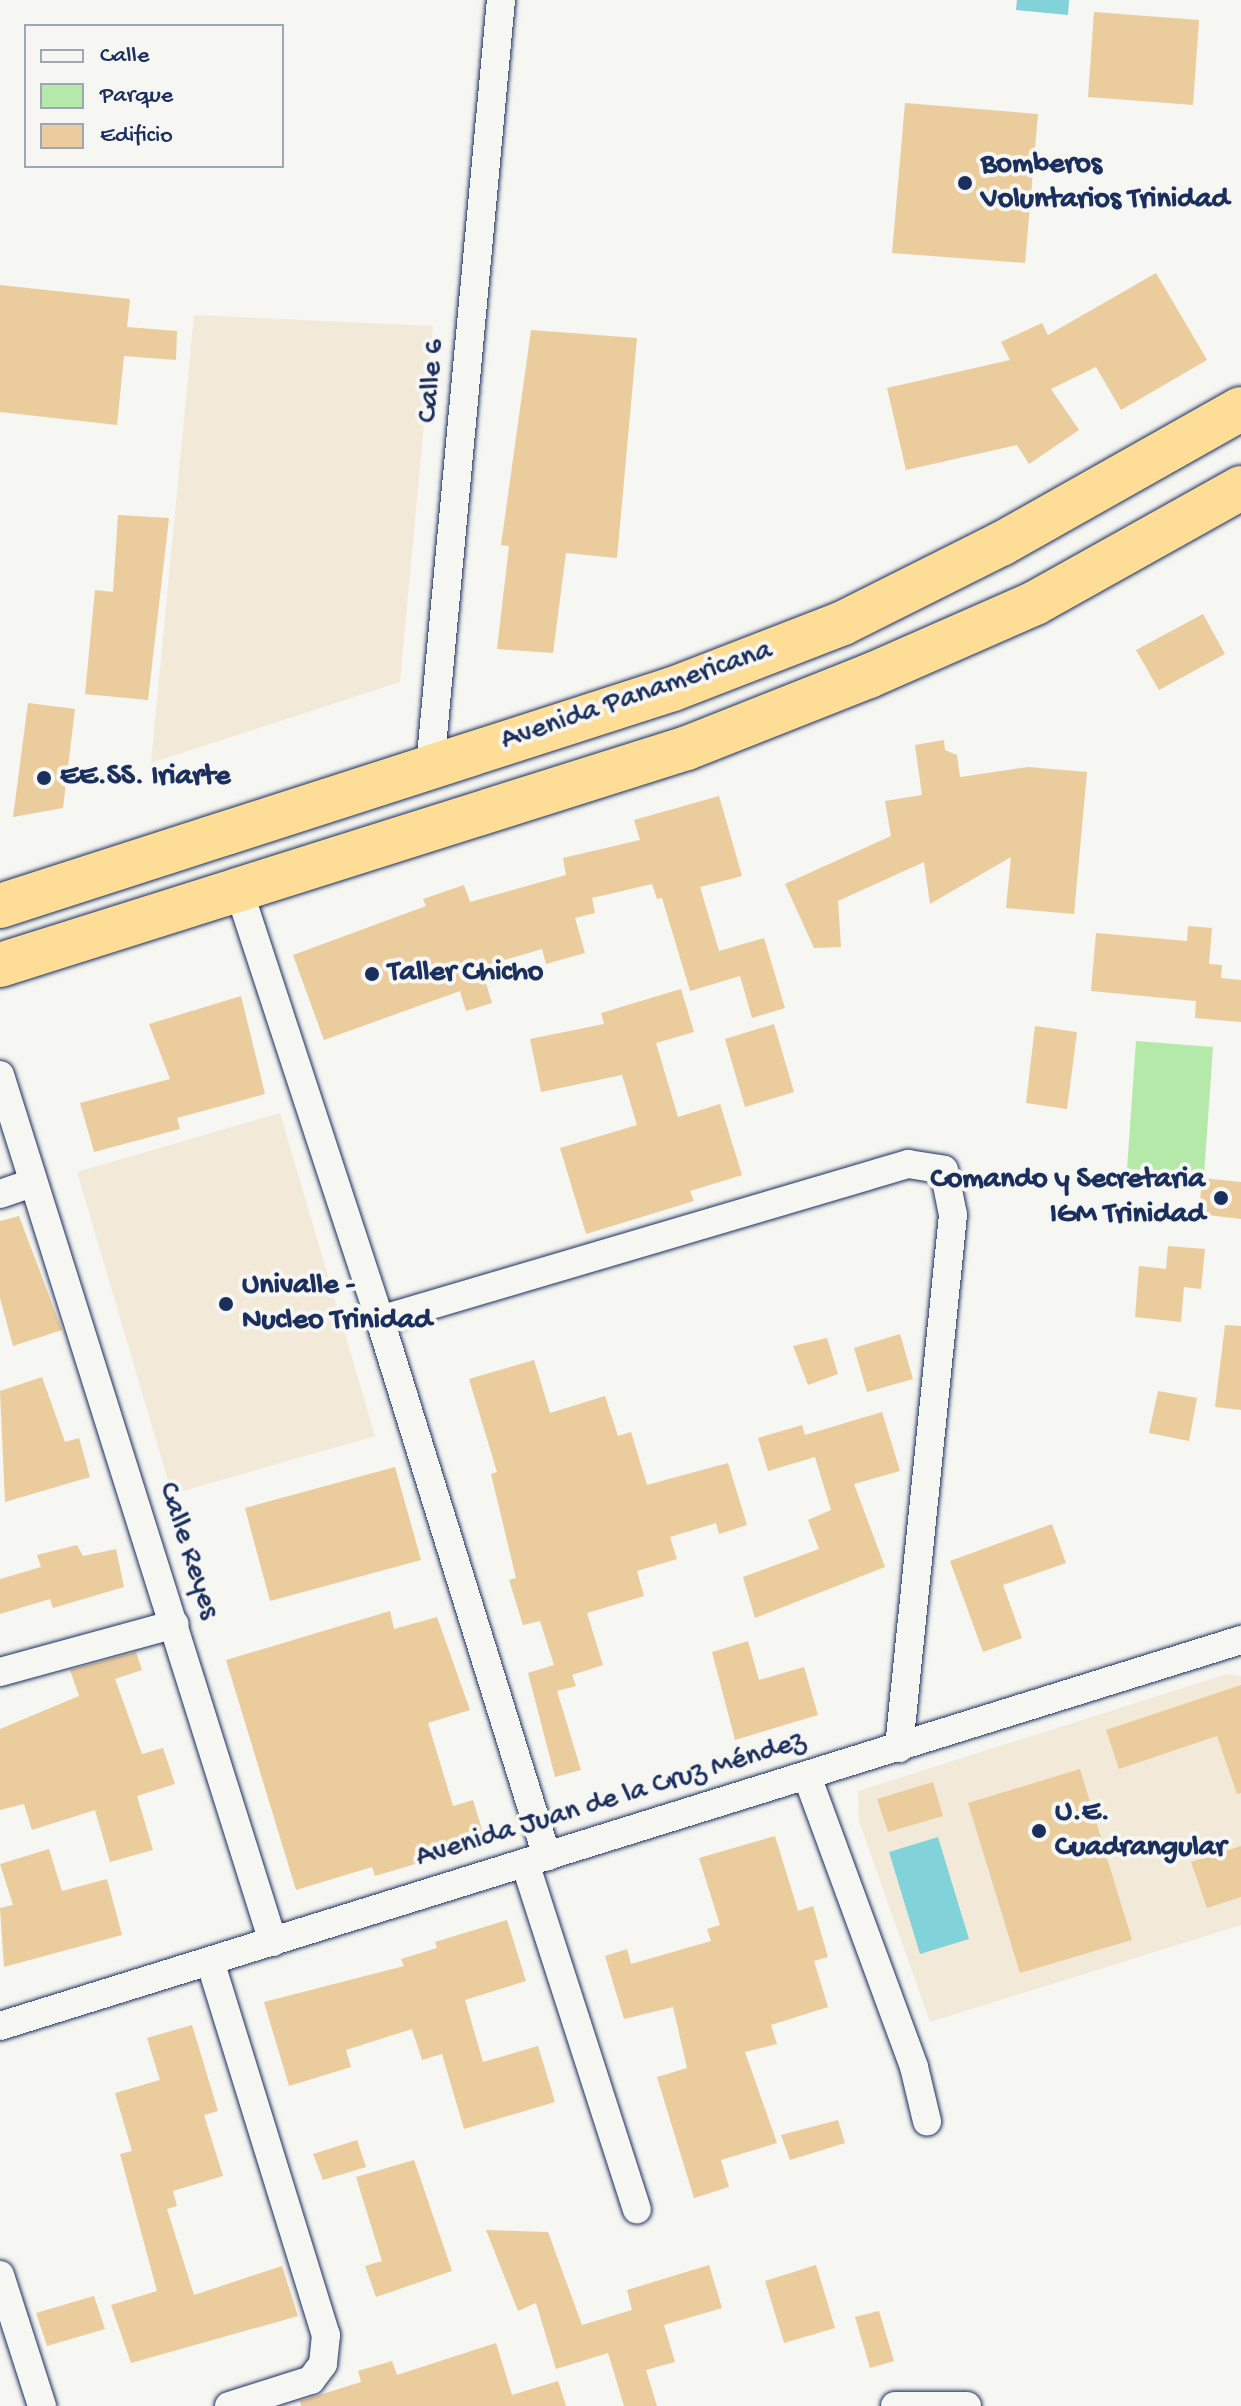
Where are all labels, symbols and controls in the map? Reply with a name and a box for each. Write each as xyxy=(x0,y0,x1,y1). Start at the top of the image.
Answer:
legend xyxy=(24,24,284,168)
text: Calle xyxy=(100,42,149,71)
text: Parque xyxy=(100,82,173,111)
text: Edificio xyxy=(100,122,173,151)
place label: Bomberos Voluntarios Trinidad xyxy=(981,148,1229,218)
marker: Bomberos Voluntarios Trinidad xyxy=(956,174,974,192)
street label: Calle 6 xyxy=(411,338,455,424)
street label: Avenida Panamericana xyxy=(497,634,777,760)
place label: EE.SS. Iriarte xyxy=(60,760,230,796)
marker: EE.SS. Iriarte xyxy=(35,769,53,787)
place label: Taller Chicho xyxy=(388,956,543,992)
marker: Taller Chicho xyxy=(363,965,381,983)
place label: Comando y Secretaria IGM Trinidad xyxy=(930,1163,1205,1234)
marker: Comando y Secretaria IGM Trinidad xyxy=(1212,1189,1230,1207)
place label: Univalle - Nucleo Trinidad xyxy=(242,1269,432,1340)
marker: Univalle - Nucleo Trinidad xyxy=(217,1295,235,1313)
street label: Calle Reyes xyxy=(148,1478,226,1624)
street label: Avenida Juan de la Cruz Méndez xyxy=(412,1725,810,1877)
place label: U.E. Cuadrangular xyxy=(1055,1796,1226,1866)
marker: U.E. Cuadrangular xyxy=(1030,1822,1048,1840)

